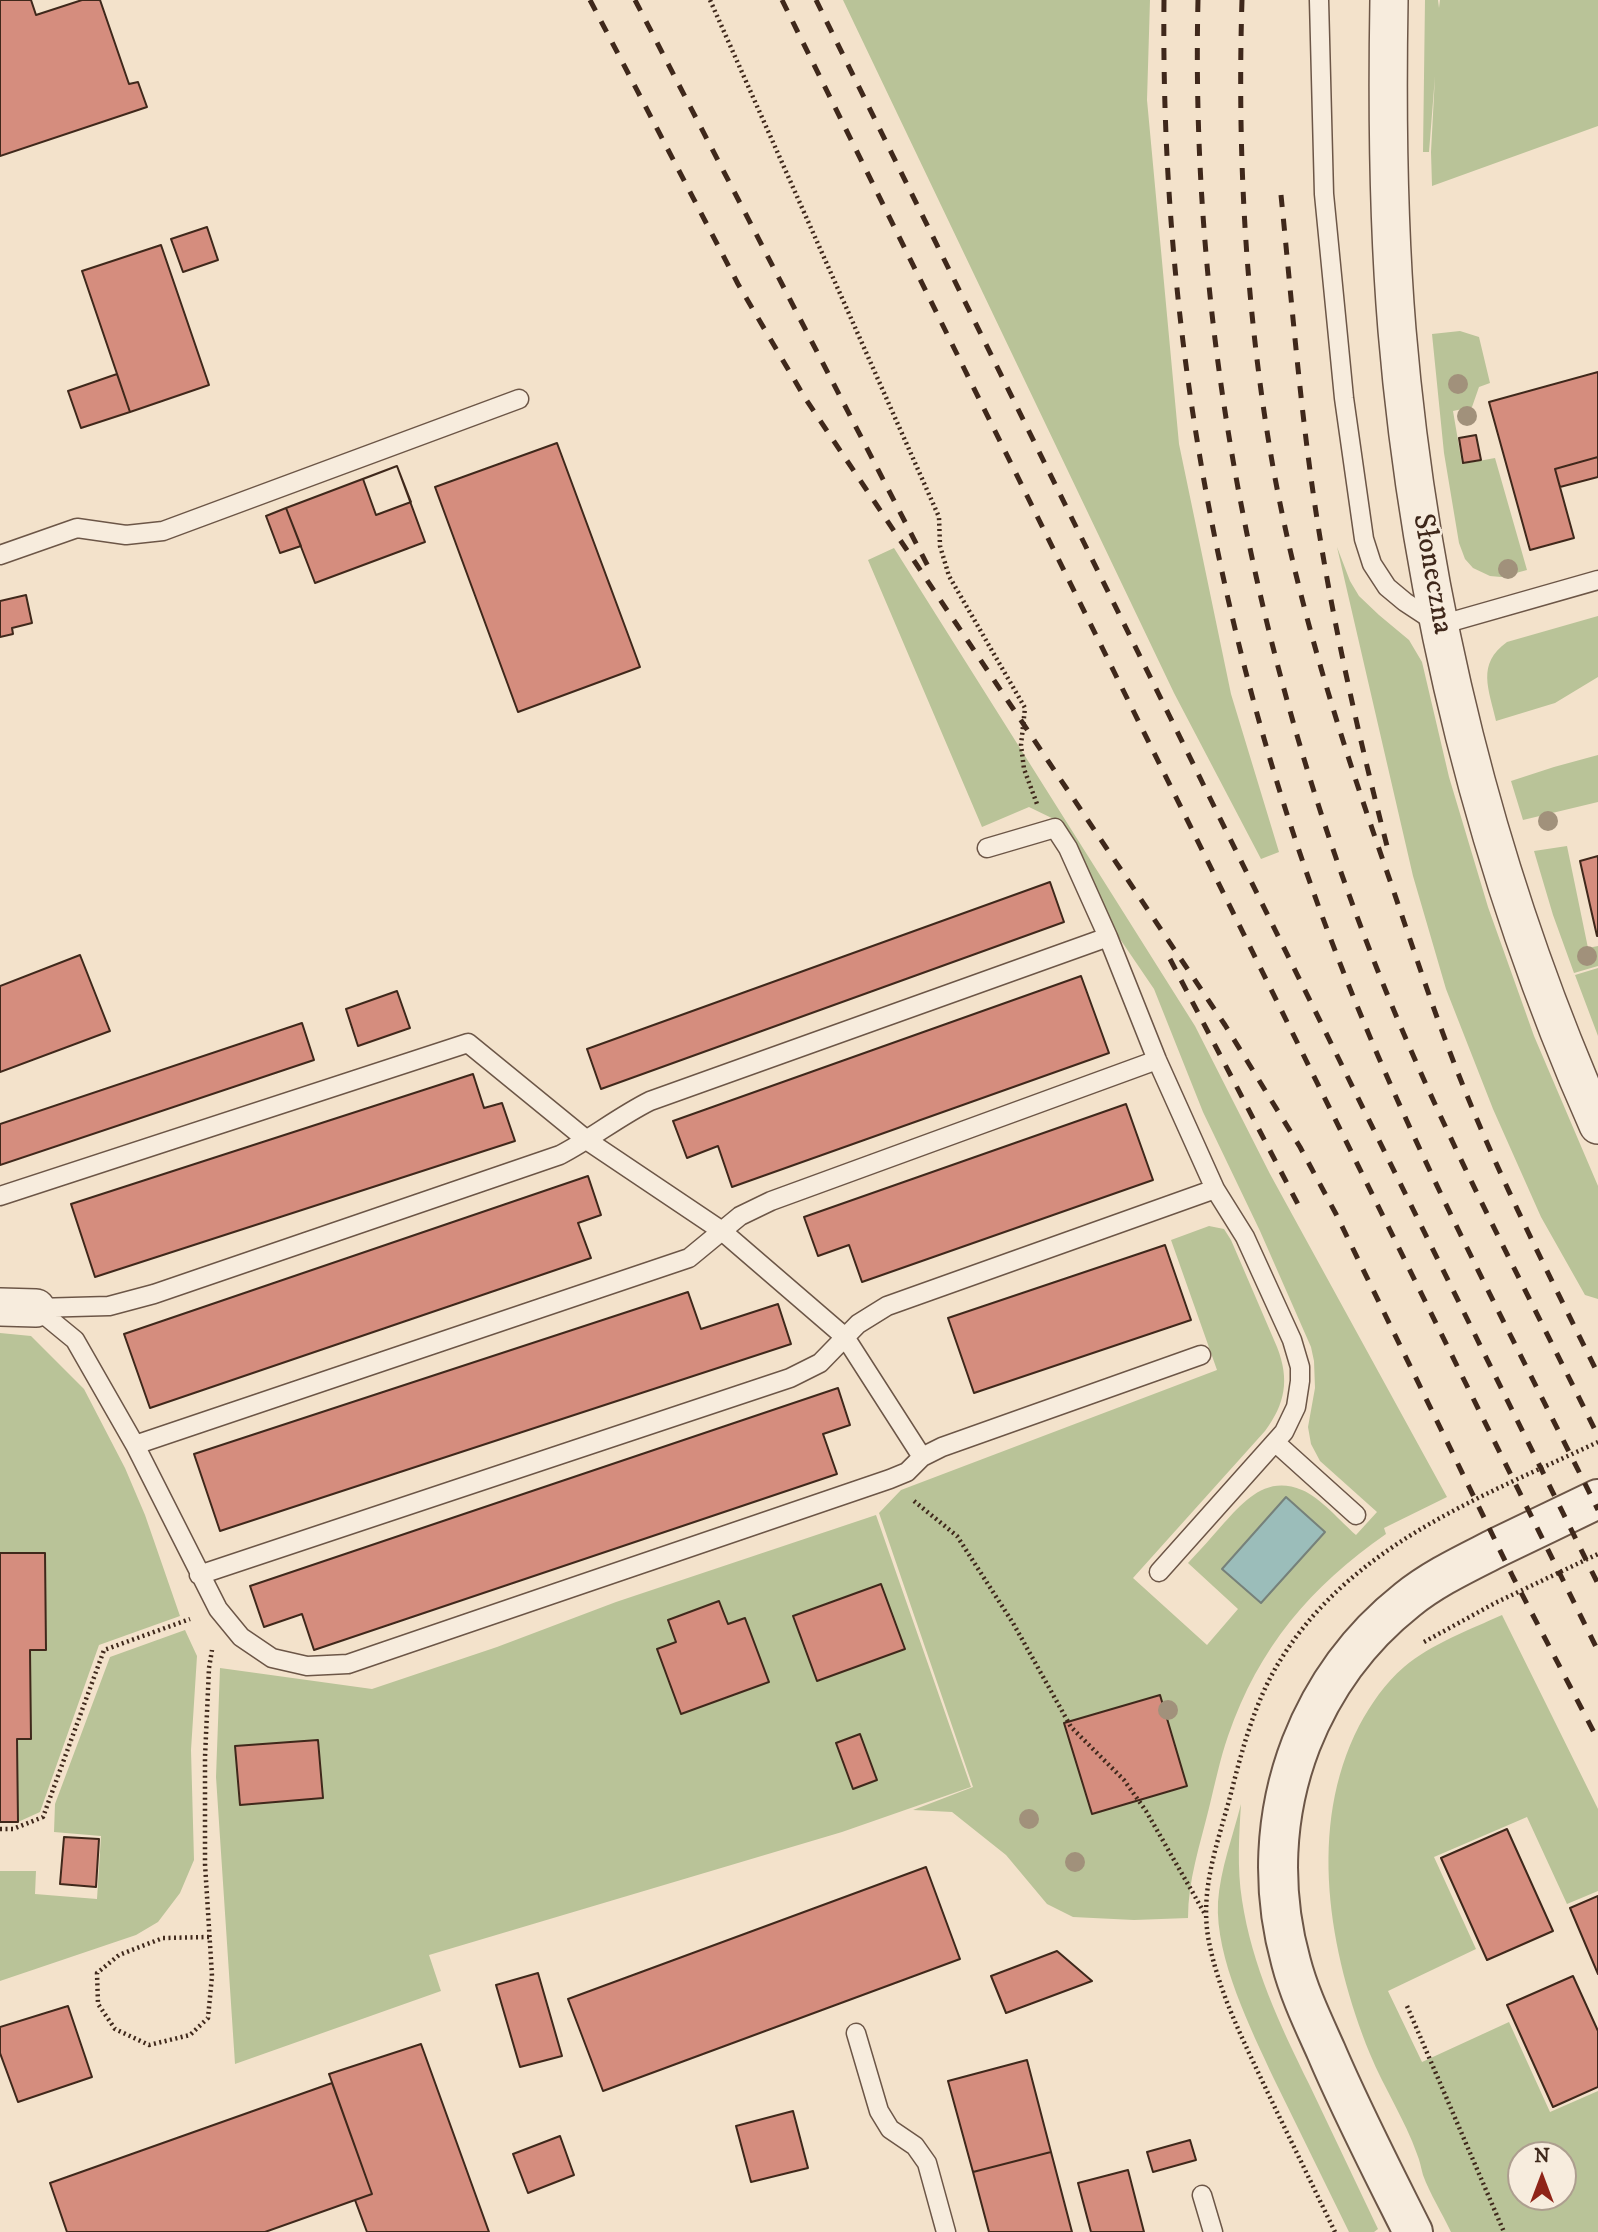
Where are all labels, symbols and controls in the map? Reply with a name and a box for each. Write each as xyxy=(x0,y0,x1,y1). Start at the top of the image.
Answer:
street label: Słoneczna xyxy=(1403,511,1459,637)
north arrow xyxy=(1507,2141,1577,2211)
text: N xyxy=(1534,2145,1550,2168)

